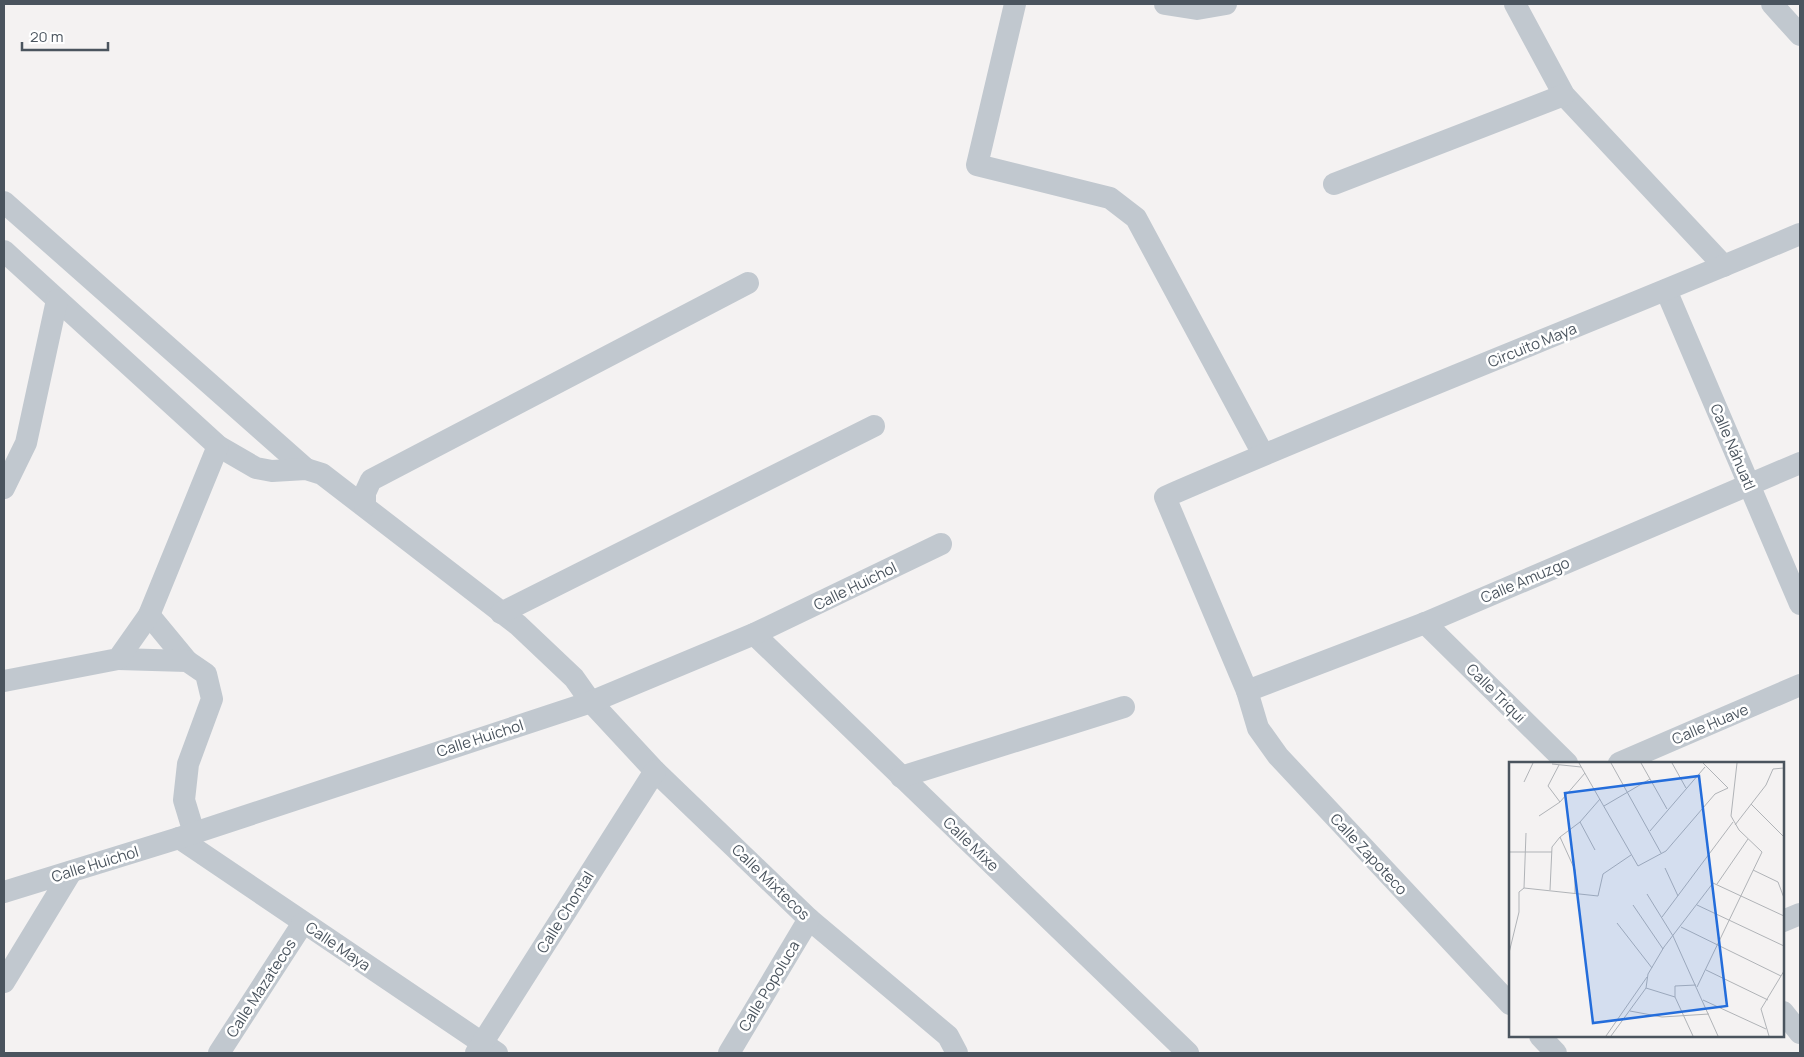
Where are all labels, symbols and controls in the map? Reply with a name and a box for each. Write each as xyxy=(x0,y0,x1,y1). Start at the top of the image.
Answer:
scale bar xyxy=(22,20,109,52)
text: 20 m xyxy=(30,26,63,47)
street label: Circuito Maya xyxy=(1484,318,1580,372)
street label: Calle Náhuatl xyxy=(1705,401,1761,493)
street label: Calle Amuzgo xyxy=(1477,552,1573,608)
street label: Calle Huichol xyxy=(810,557,900,615)
street label: Calle Triqui xyxy=(1462,659,1530,727)
street label: Calle Huave xyxy=(1669,698,1752,750)
street label: Calle Huichol xyxy=(434,714,526,762)
inset map xyxy=(1509,762,1784,1037)
street label: Calle Zapoteco xyxy=(1326,809,1412,899)
street label: Calle Mixe xyxy=(938,812,1004,876)
street label: Calle Mixtecos xyxy=(727,839,815,925)
street label: Calle Huichol xyxy=(49,841,141,887)
street label: Calle Chontal xyxy=(531,867,599,957)
street label: Calle Maya xyxy=(301,917,375,975)
street label: Calle Mazatecos xyxy=(221,934,301,1041)
street label: Calle Popoluca xyxy=(734,937,804,1035)

